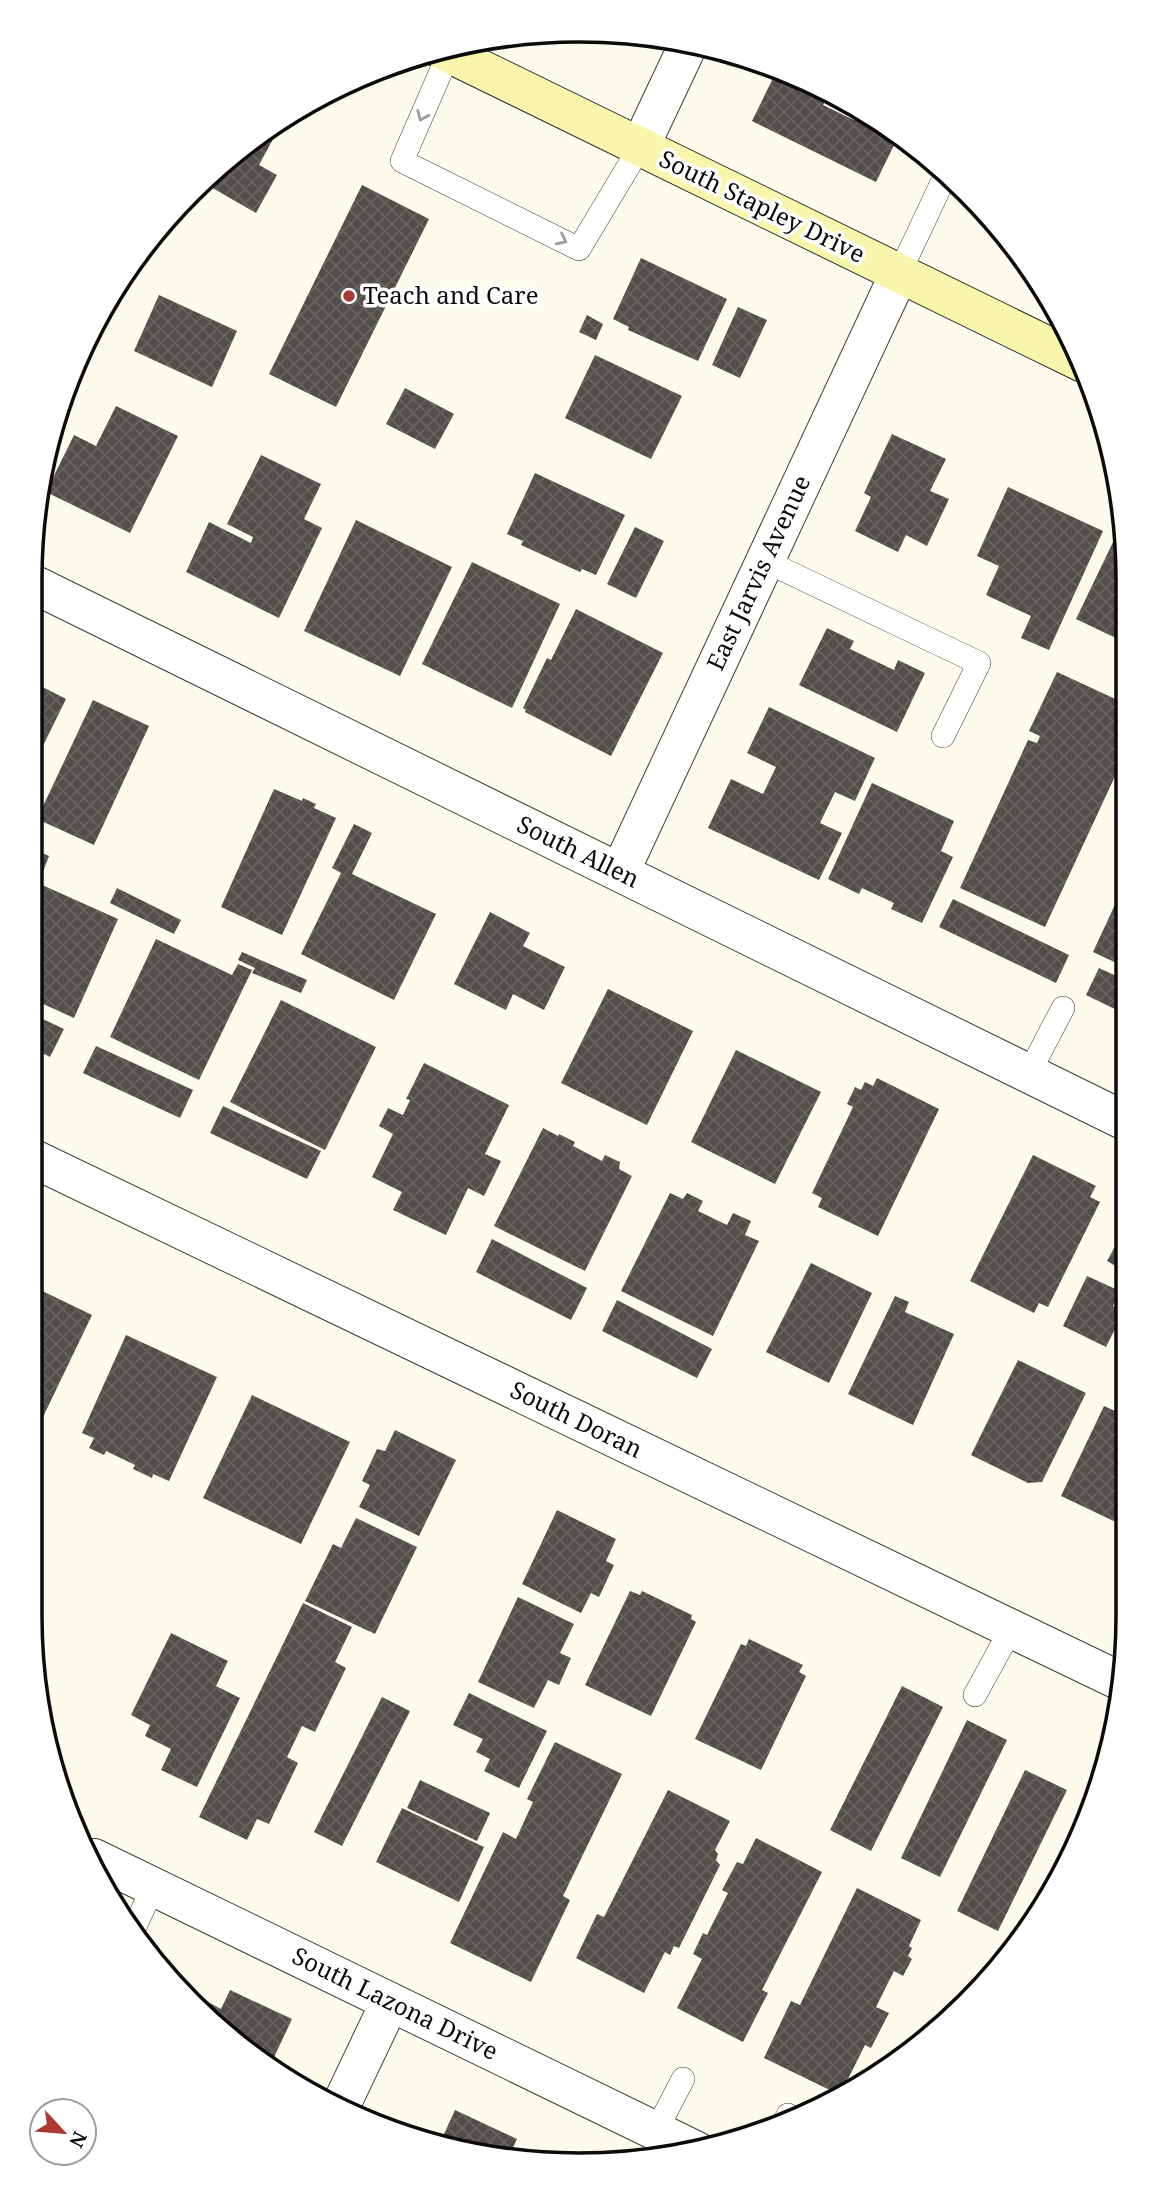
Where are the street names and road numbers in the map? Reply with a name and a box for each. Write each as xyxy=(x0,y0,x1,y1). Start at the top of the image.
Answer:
street label: South Stapley Drive xyxy=(654,141,871,270)
street label: East Jarvis Avenue xyxy=(698,469,817,675)
street label: South Allen xyxy=(512,807,645,894)
street label: South Doran xyxy=(505,1372,648,1465)
street label: South Lazona Drive xyxy=(287,1938,504,2067)

